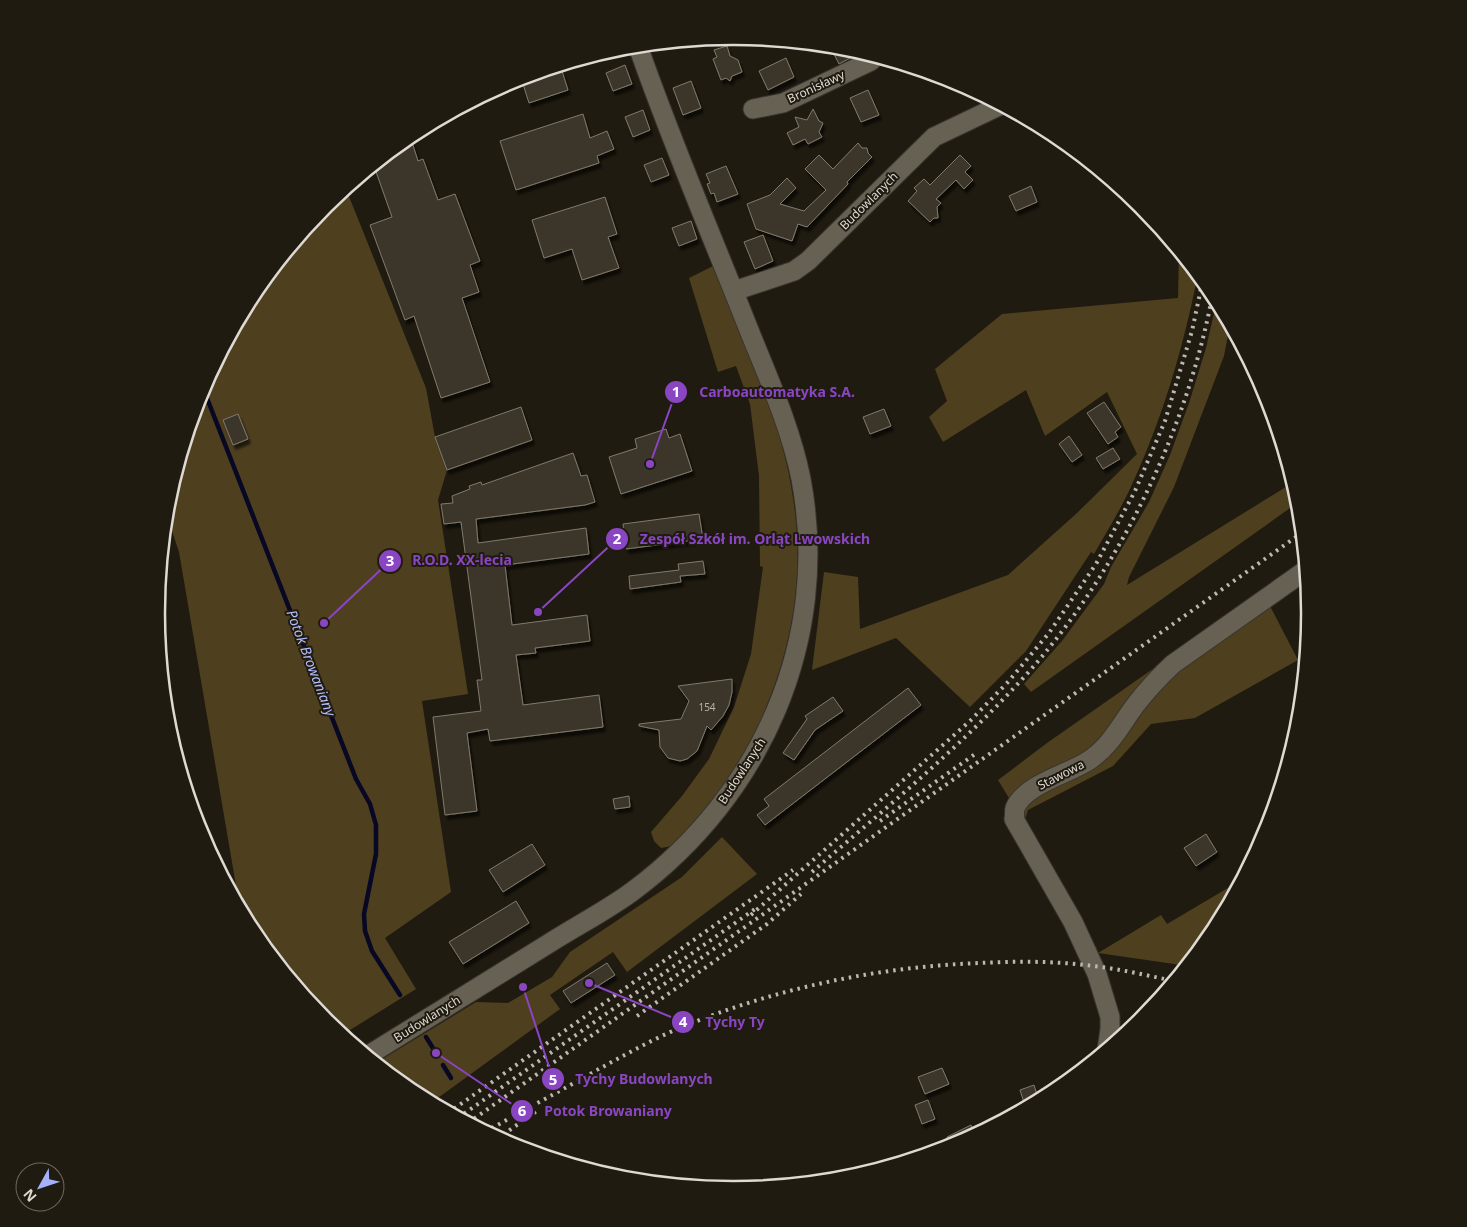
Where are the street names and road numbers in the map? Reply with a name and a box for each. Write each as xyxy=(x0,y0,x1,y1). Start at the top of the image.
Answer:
street label: Bronisławy xyxy=(784,65,848,107)
street label: Budowlanych xyxy=(836,168,901,233)
street label: Budowlanych xyxy=(714,734,769,807)
street label: Stawowa xyxy=(1035,756,1087,794)
street label: Budowlanych xyxy=(390,991,463,1046)

